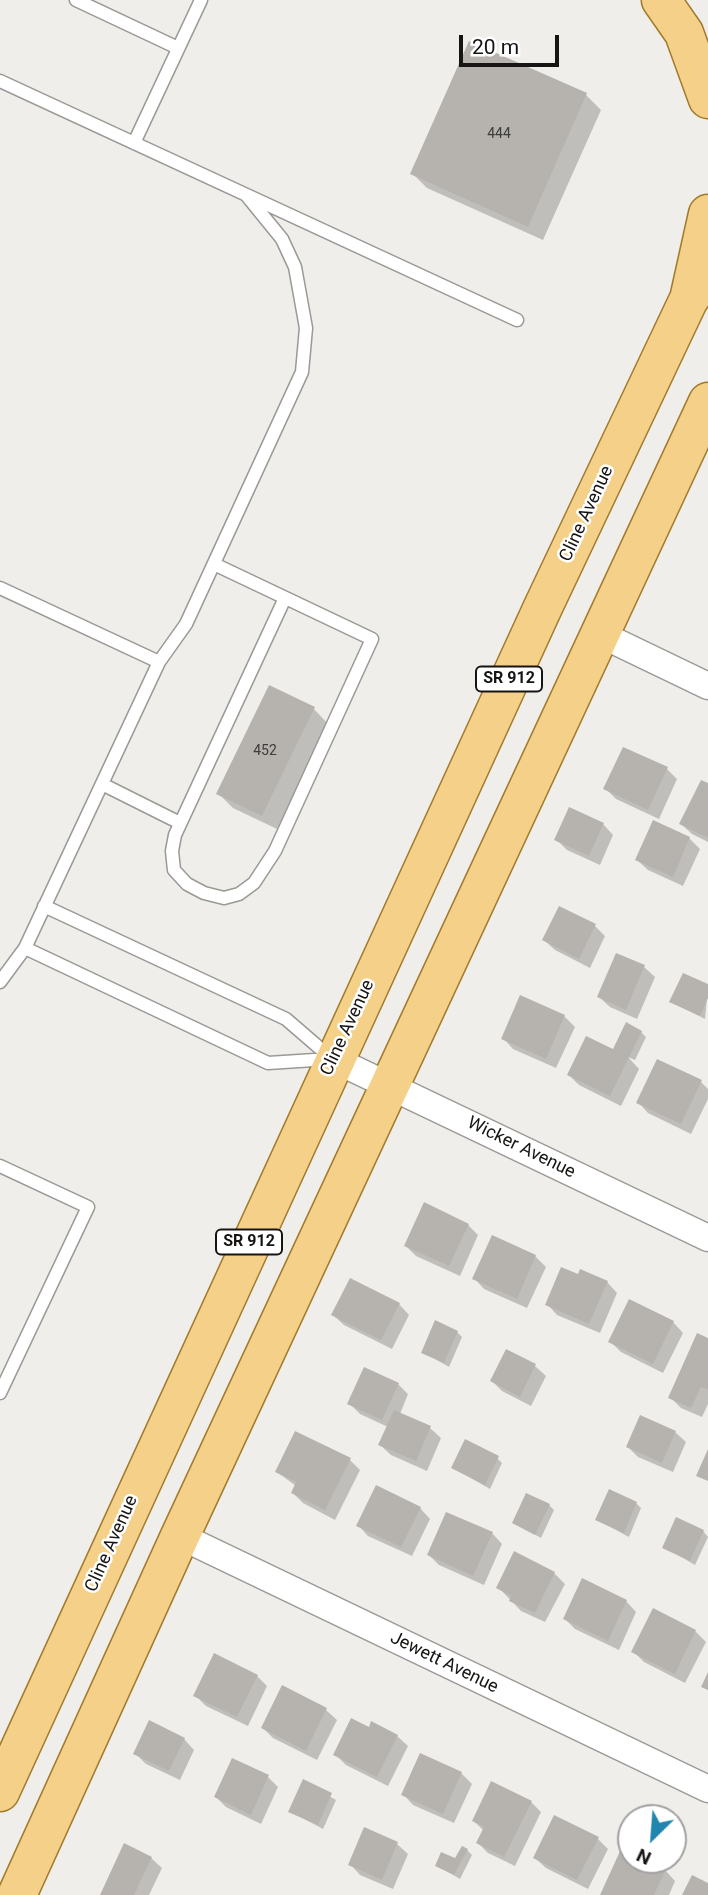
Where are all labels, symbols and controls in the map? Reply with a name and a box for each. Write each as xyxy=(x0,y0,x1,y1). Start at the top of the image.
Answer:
scale bar xyxy=(463,21,563,65)
text: 20 m xyxy=(472,35,519,59)
house number: 444 xyxy=(487,126,511,142)
street label: Cline Avenue xyxy=(555,463,619,565)
road number: SR 912 xyxy=(476,666,542,692)
house number: 452 xyxy=(253,743,277,759)
street label: Cline Avenue xyxy=(316,977,380,1079)
street label: Wicker Avenue xyxy=(463,1112,579,1184)
road number: SR 912 xyxy=(216,1230,282,1254)
street label: Cline Avenue xyxy=(81,1492,143,1596)
street label: Jewett Avenue xyxy=(386,1628,502,1698)
north arrow xyxy=(617,1804,687,1874)
text: N xyxy=(633,1843,655,1870)

